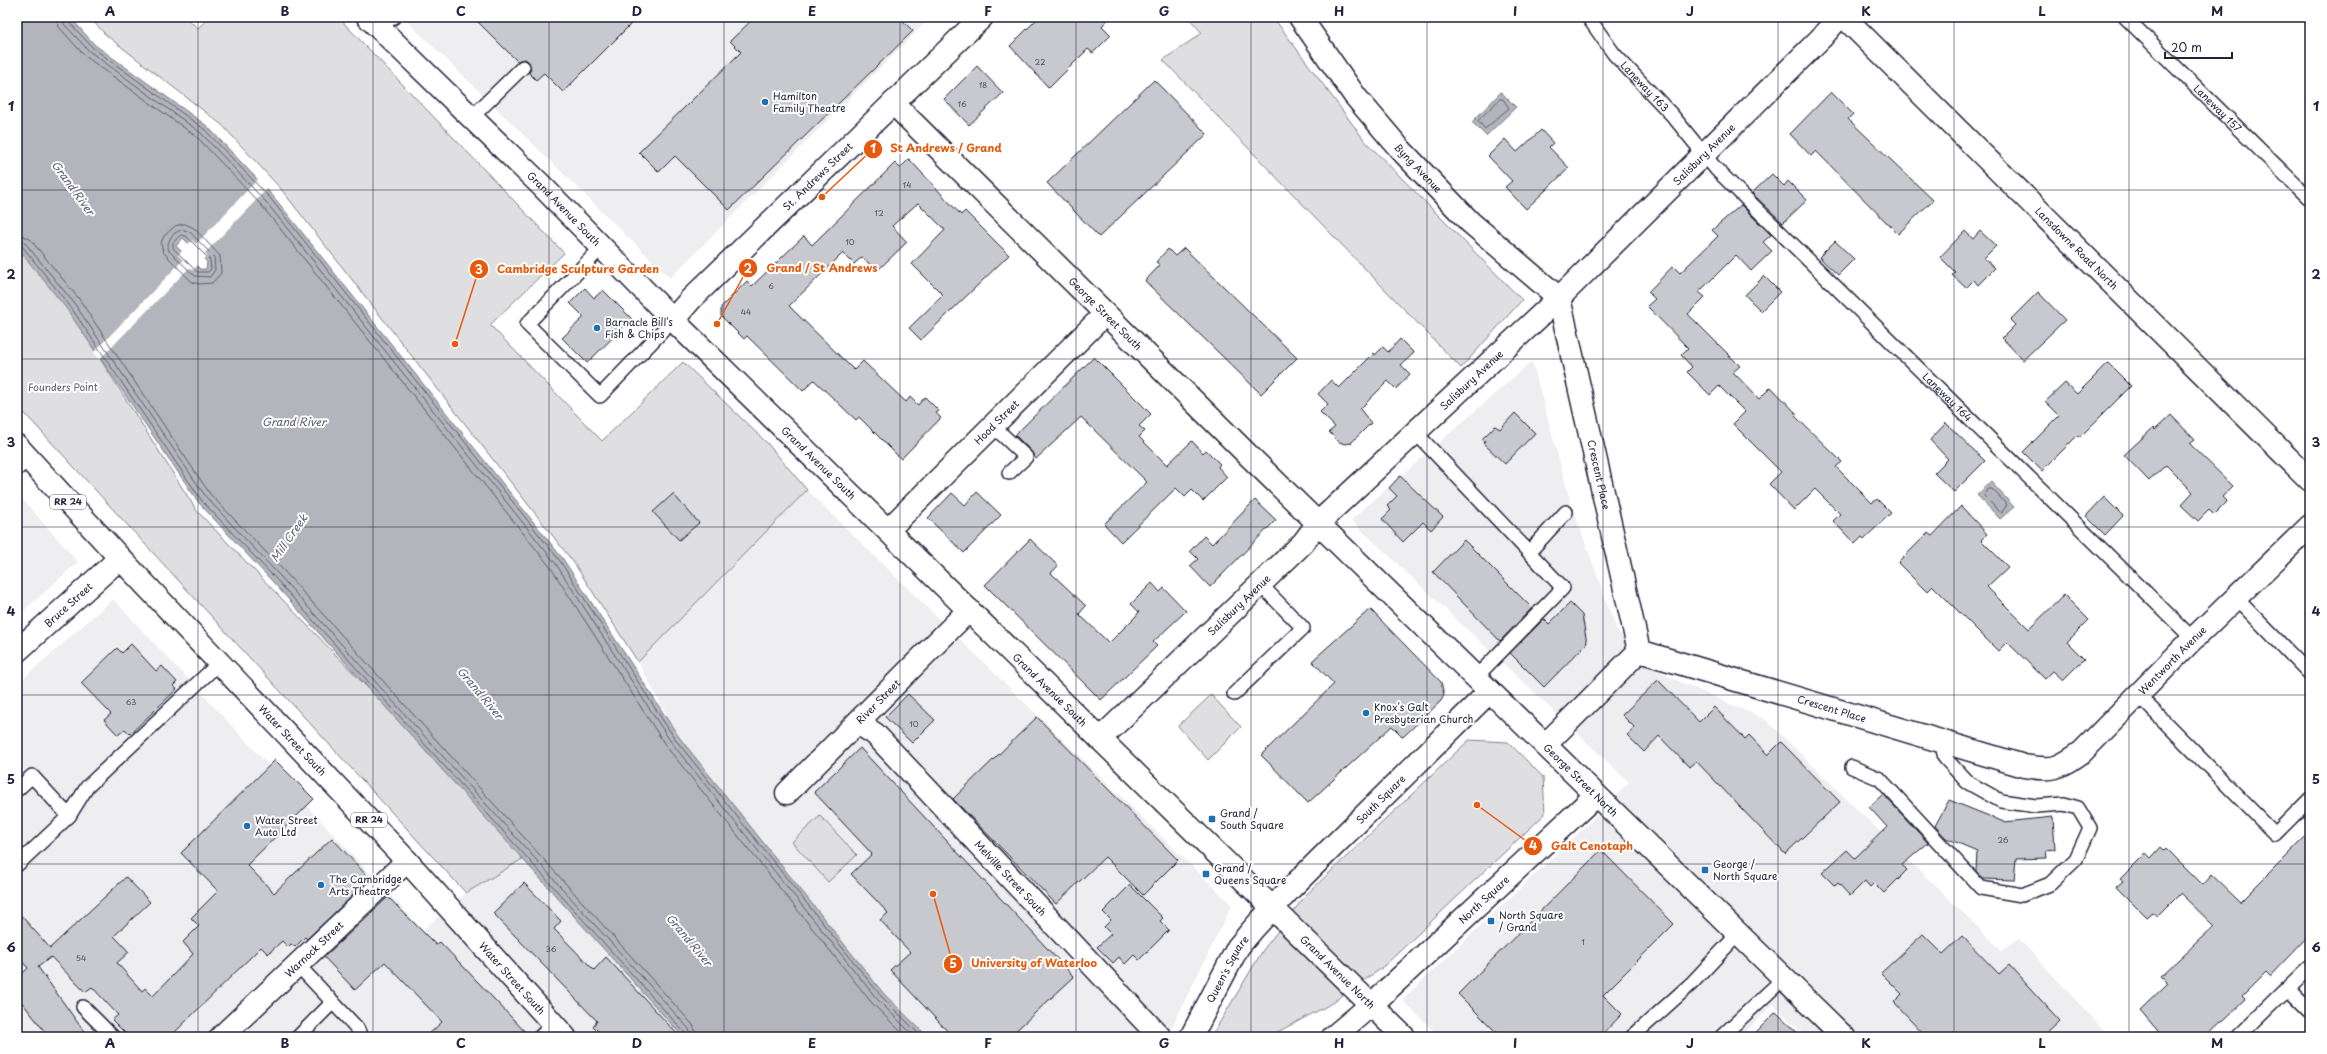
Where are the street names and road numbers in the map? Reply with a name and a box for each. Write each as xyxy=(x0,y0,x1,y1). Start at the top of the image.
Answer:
street label: Laneway 163 xyxy=(1618,58,1673,115)
street label: Laneway 157 xyxy=(2191,81,2246,135)
street label: Salisbury Avenue xyxy=(1669,119,1738,188)
street label: St. Andrews Street xyxy=(779,138,856,213)
street label: Byng Avenue xyxy=(1391,140,1446,196)
street label: Grand Avenue South xyxy=(524,168,604,249)
street label: Lansdowne Road North xyxy=(2032,203,2122,293)
street label: George Street South xyxy=(1066,273,1146,353)
street label: Salisbury Avenue xyxy=(1436,346,1507,413)
street label: Laneway 164 xyxy=(1920,369,1976,425)
street label: Hood Street xyxy=(970,396,1022,447)
street label: Grand Avenue South xyxy=(778,422,860,503)
street label: Crescent Place xyxy=(1584,438,1615,511)
road number: RR 24 xyxy=(50,495,86,509)
street label: Salisbury Avenue xyxy=(1204,570,1274,638)
street label: Bruce Street xyxy=(40,579,95,630)
street label: Wentworth Avenue xyxy=(2135,622,2210,698)
street label: Grand Avenue South xyxy=(1010,649,1091,730)
street label: River Street xyxy=(852,675,903,727)
street label: Crescent Place xyxy=(1796,691,1868,725)
street label: Water Street South xyxy=(255,701,330,779)
street label: George Street North xyxy=(1540,740,1622,820)
street label: South Square xyxy=(1352,771,1408,827)
road number: RR 24 xyxy=(351,813,387,827)
street label: Melville Street South xyxy=(971,836,1050,919)
street label: North Square xyxy=(1455,872,1512,927)
street label: Warnock Street xyxy=(281,917,346,980)
street label: Grand Avenue North xyxy=(1297,931,1379,1012)
street label: Queen's Square xyxy=(1202,932,1252,1005)
street label: Water Street South xyxy=(476,938,549,1018)

